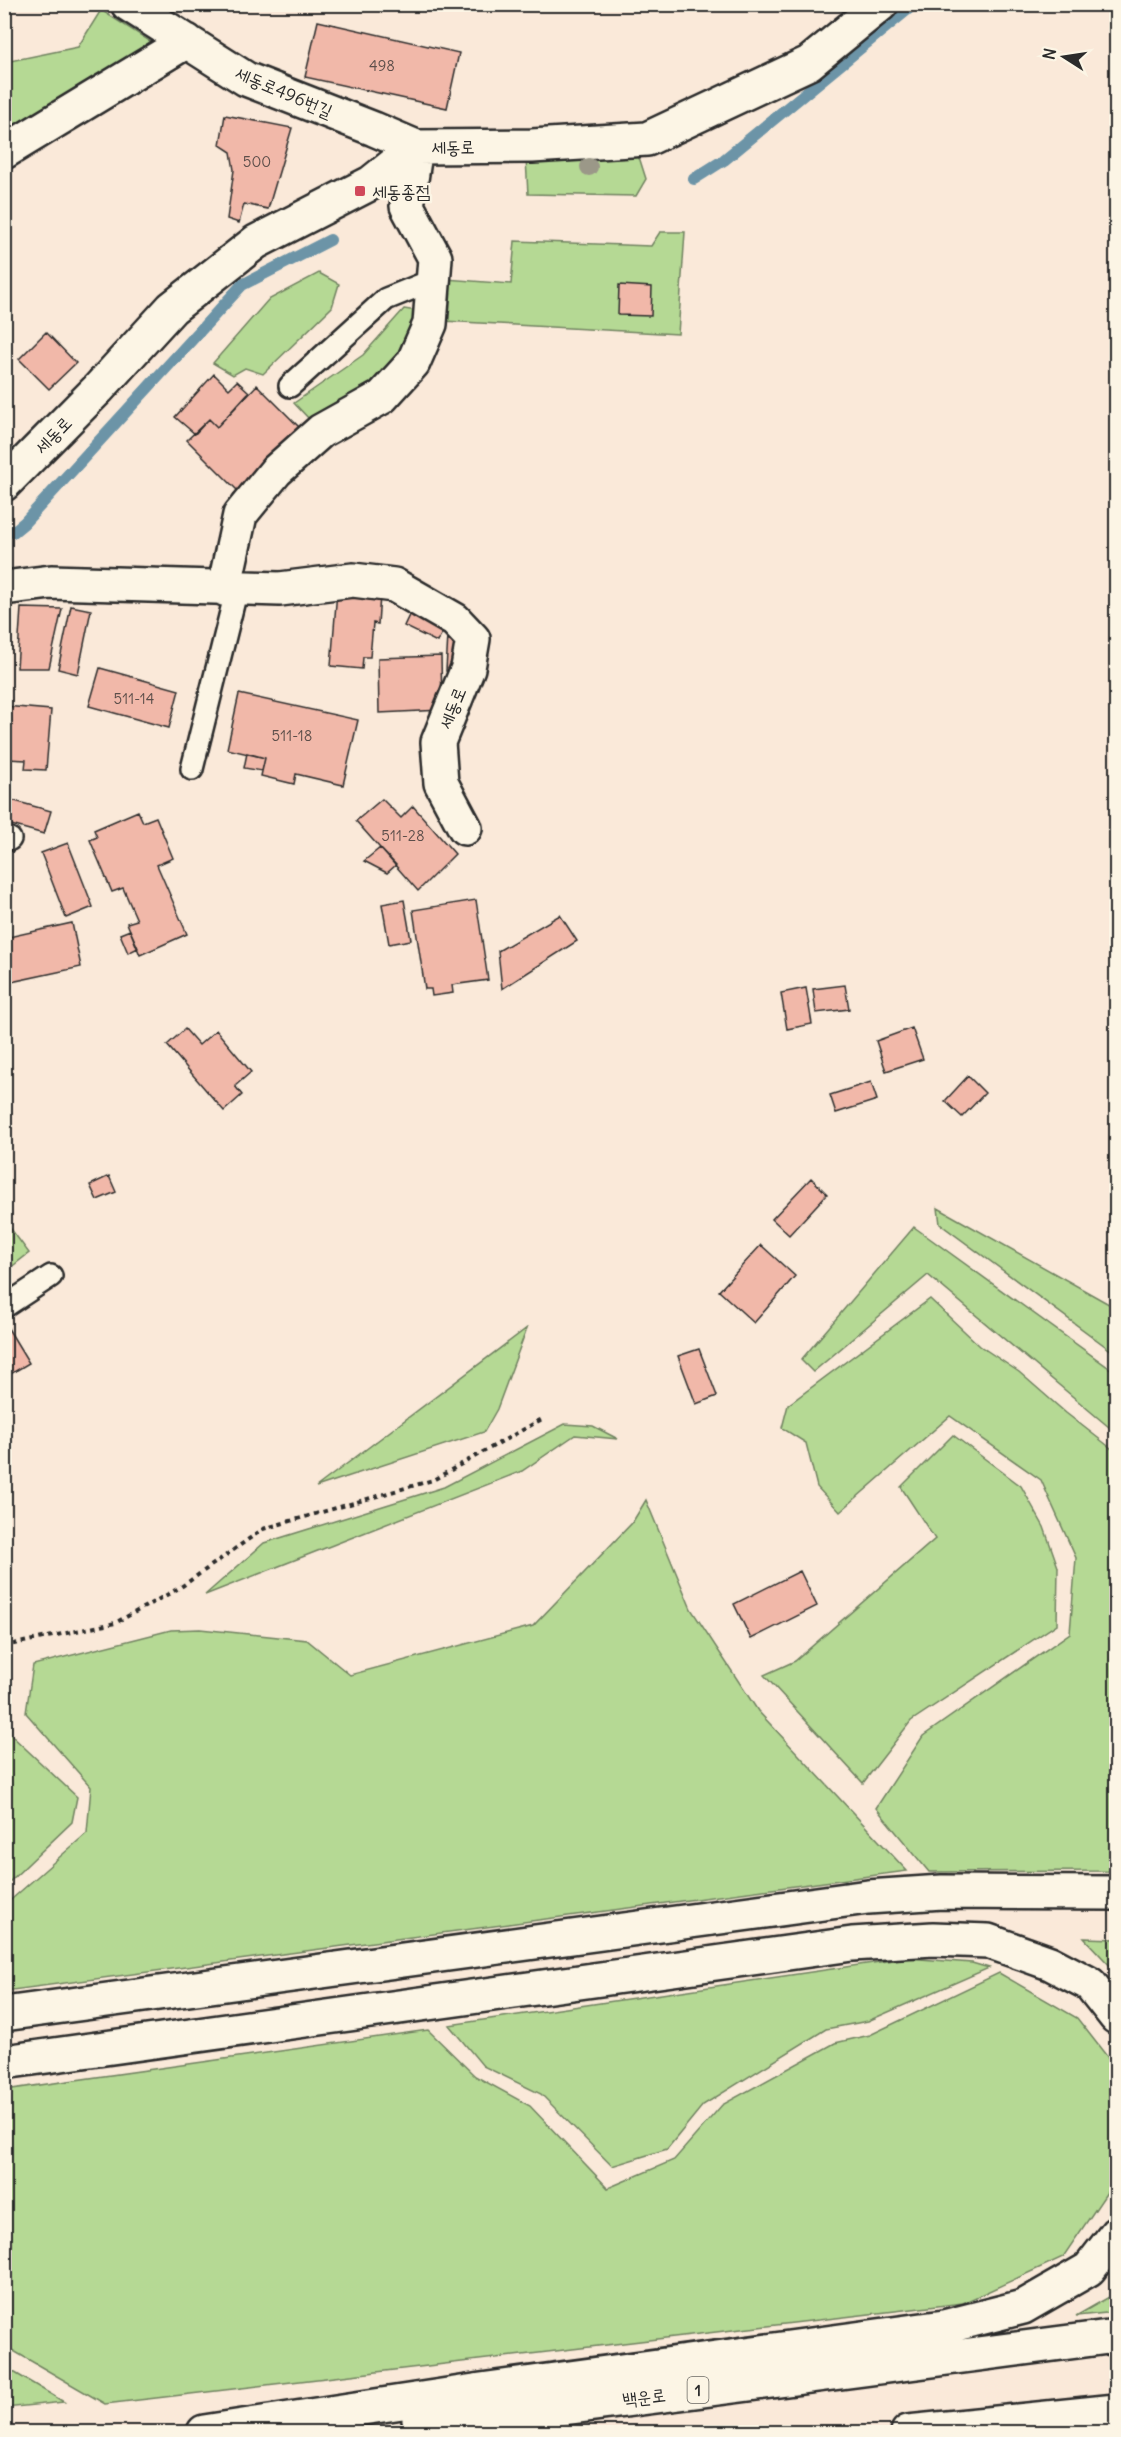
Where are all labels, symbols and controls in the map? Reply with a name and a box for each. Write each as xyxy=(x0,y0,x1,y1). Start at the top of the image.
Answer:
north arrow xyxy=(1034,27,1094,87)
text: N xyxy=(1038,46,1060,61)
house number: 498 xyxy=(369,56,395,75)
street label: 세동로496번길 xyxy=(232,61,337,123)
street label: 세동로 xyxy=(431,135,475,159)
house number: 500 xyxy=(243,152,271,171)
place label: 세동종점 xyxy=(372,180,430,203)
marker: 세동종점 xyxy=(353,184,367,198)
street label: 세동로 xyxy=(30,411,76,459)
street label: 세동로 xyxy=(433,684,471,732)
house number: 511-14 xyxy=(114,689,155,708)
house number: 511-18 xyxy=(272,726,312,745)
house number: 511-28 xyxy=(381,826,425,845)
road number: 1 xyxy=(688,2377,708,2403)
street label: 백운로 xyxy=(621,2383,667,2411)

